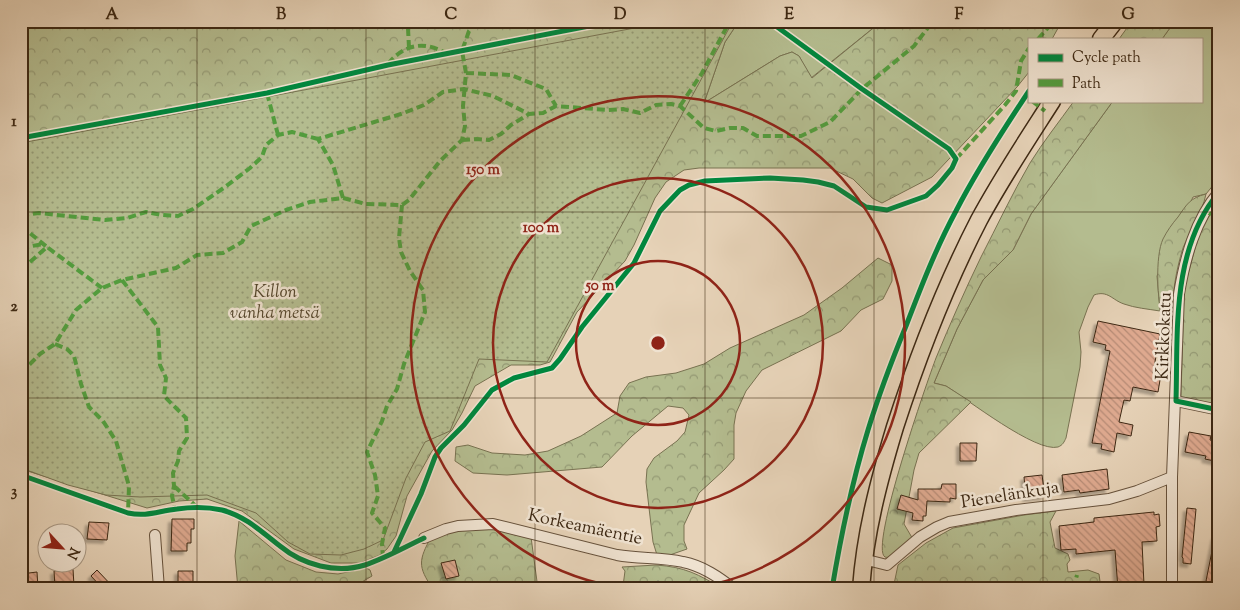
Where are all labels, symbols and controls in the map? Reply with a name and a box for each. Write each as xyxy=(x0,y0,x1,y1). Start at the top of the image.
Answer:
text: A xyxy=(106,4,119,27)
text: B xyxy=(276,4,286,27)
text: C xyxy=(445,4,458,27)
text: D xyxy=(614,4,627,27)
text: E xyxy=(784,4,794,27)
text: F xyxy=(955,4,964,27)
text: G xyxy=(1121,4,1135,27)
legend xyxy=(1028,38,1202,102)
text: Cycle path xyxy=(1072,48,1141,69)
text: Path xyxy=(1072,74,1101,95)
text: 1 xyxy=(11,111,17,134)
text: 150 m xyxy=(466,160,500,181)
text: 100 m xyxy=(523,218,560,239)
text: 50 m xyxy=(585,276,615,297)
park label: Killon vanha metsä xyxy=(230,280,320,327)
street label: Kirkkokatu xyxy=(1150,291,1180,381)
text: 2 xyxy=(10,296,18,319)
centre of rings xyxy=(649,334,667,352)
street label: Pienelänkuja xyxy=(959,475,1061,517)
text: 3 xyxy=(11,481,18,504)
street label: Korkeamäentie xyxy=(525,503,645,553)
north arrow xyxy=(38,522,88,572)
text: N xyxy=(60,543,83,562)

